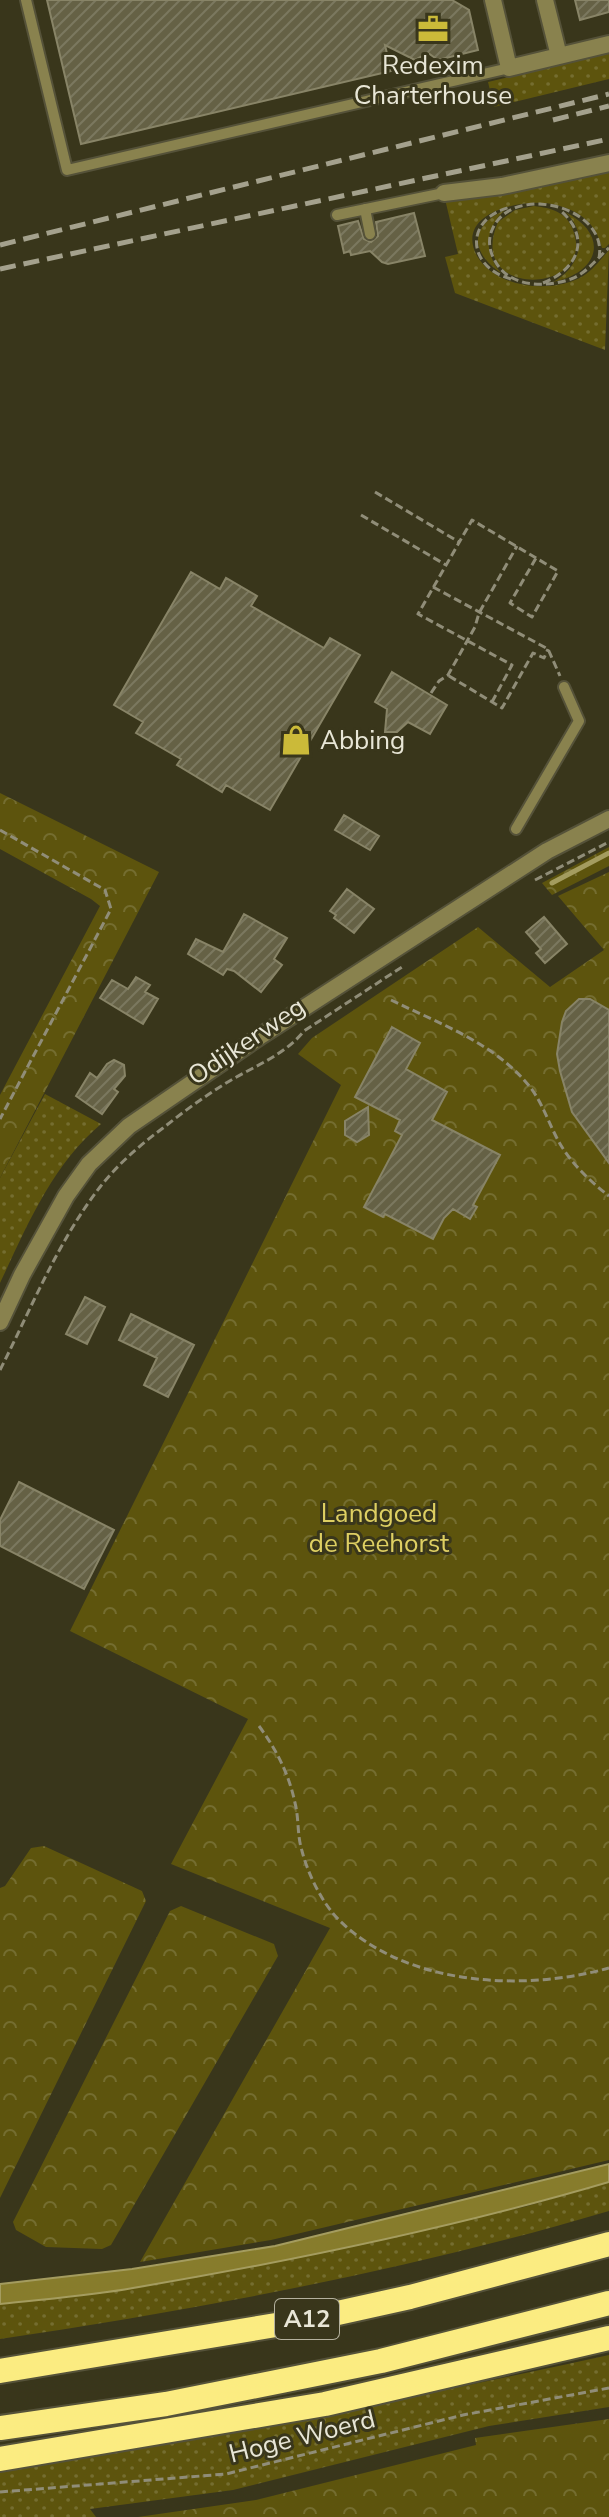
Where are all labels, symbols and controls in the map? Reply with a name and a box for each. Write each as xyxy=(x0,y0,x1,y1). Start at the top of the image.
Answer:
office icon: Redexim Charterhouse xyxy=(416,12,450,46)
place label: Redexim Charterhouse xyxy=(354,48,512,113)
shop icon: Abbing xyxy=(279,723,313,757)
place label: Abbing xyxy=(320,723,405,758)
street label: Odijkerweg xyxy=(181,989,312,1094)
park label: Landgoed de Reehorst xyxy=(309,1496,450,1561)
road number: A12 xyxy=(275,2299,339,2339)
street label: Hoge Woerd xyxy=(225,2401,379,2472)

